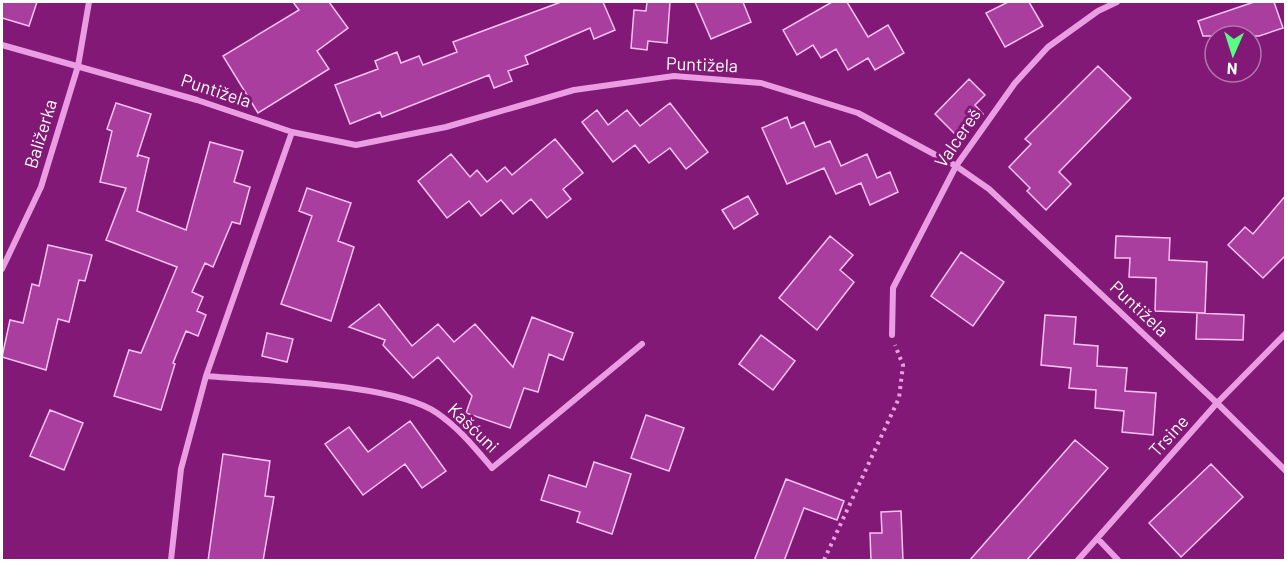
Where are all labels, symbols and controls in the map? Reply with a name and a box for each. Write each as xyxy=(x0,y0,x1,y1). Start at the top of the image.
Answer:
north arrow xyxy=(1203,24,1263,84)
street label: Puntižela xyxy=(666,52,738,76)
text: N xyxy=(1226,60,1238,79)
street label: Puntižela xyxy=(179,68,254,112)
street label: Baližerka xyxy=(19,96,61,171)
street label: Valcereš xyxy=(929,104,985,171)
street label: Puntižela xyxy=(1106,276,1174,341)
street label: Kašćuni xyxy=(444,398,504,457)
street label: Trsine xyxy=(1144,410,1193,461)

